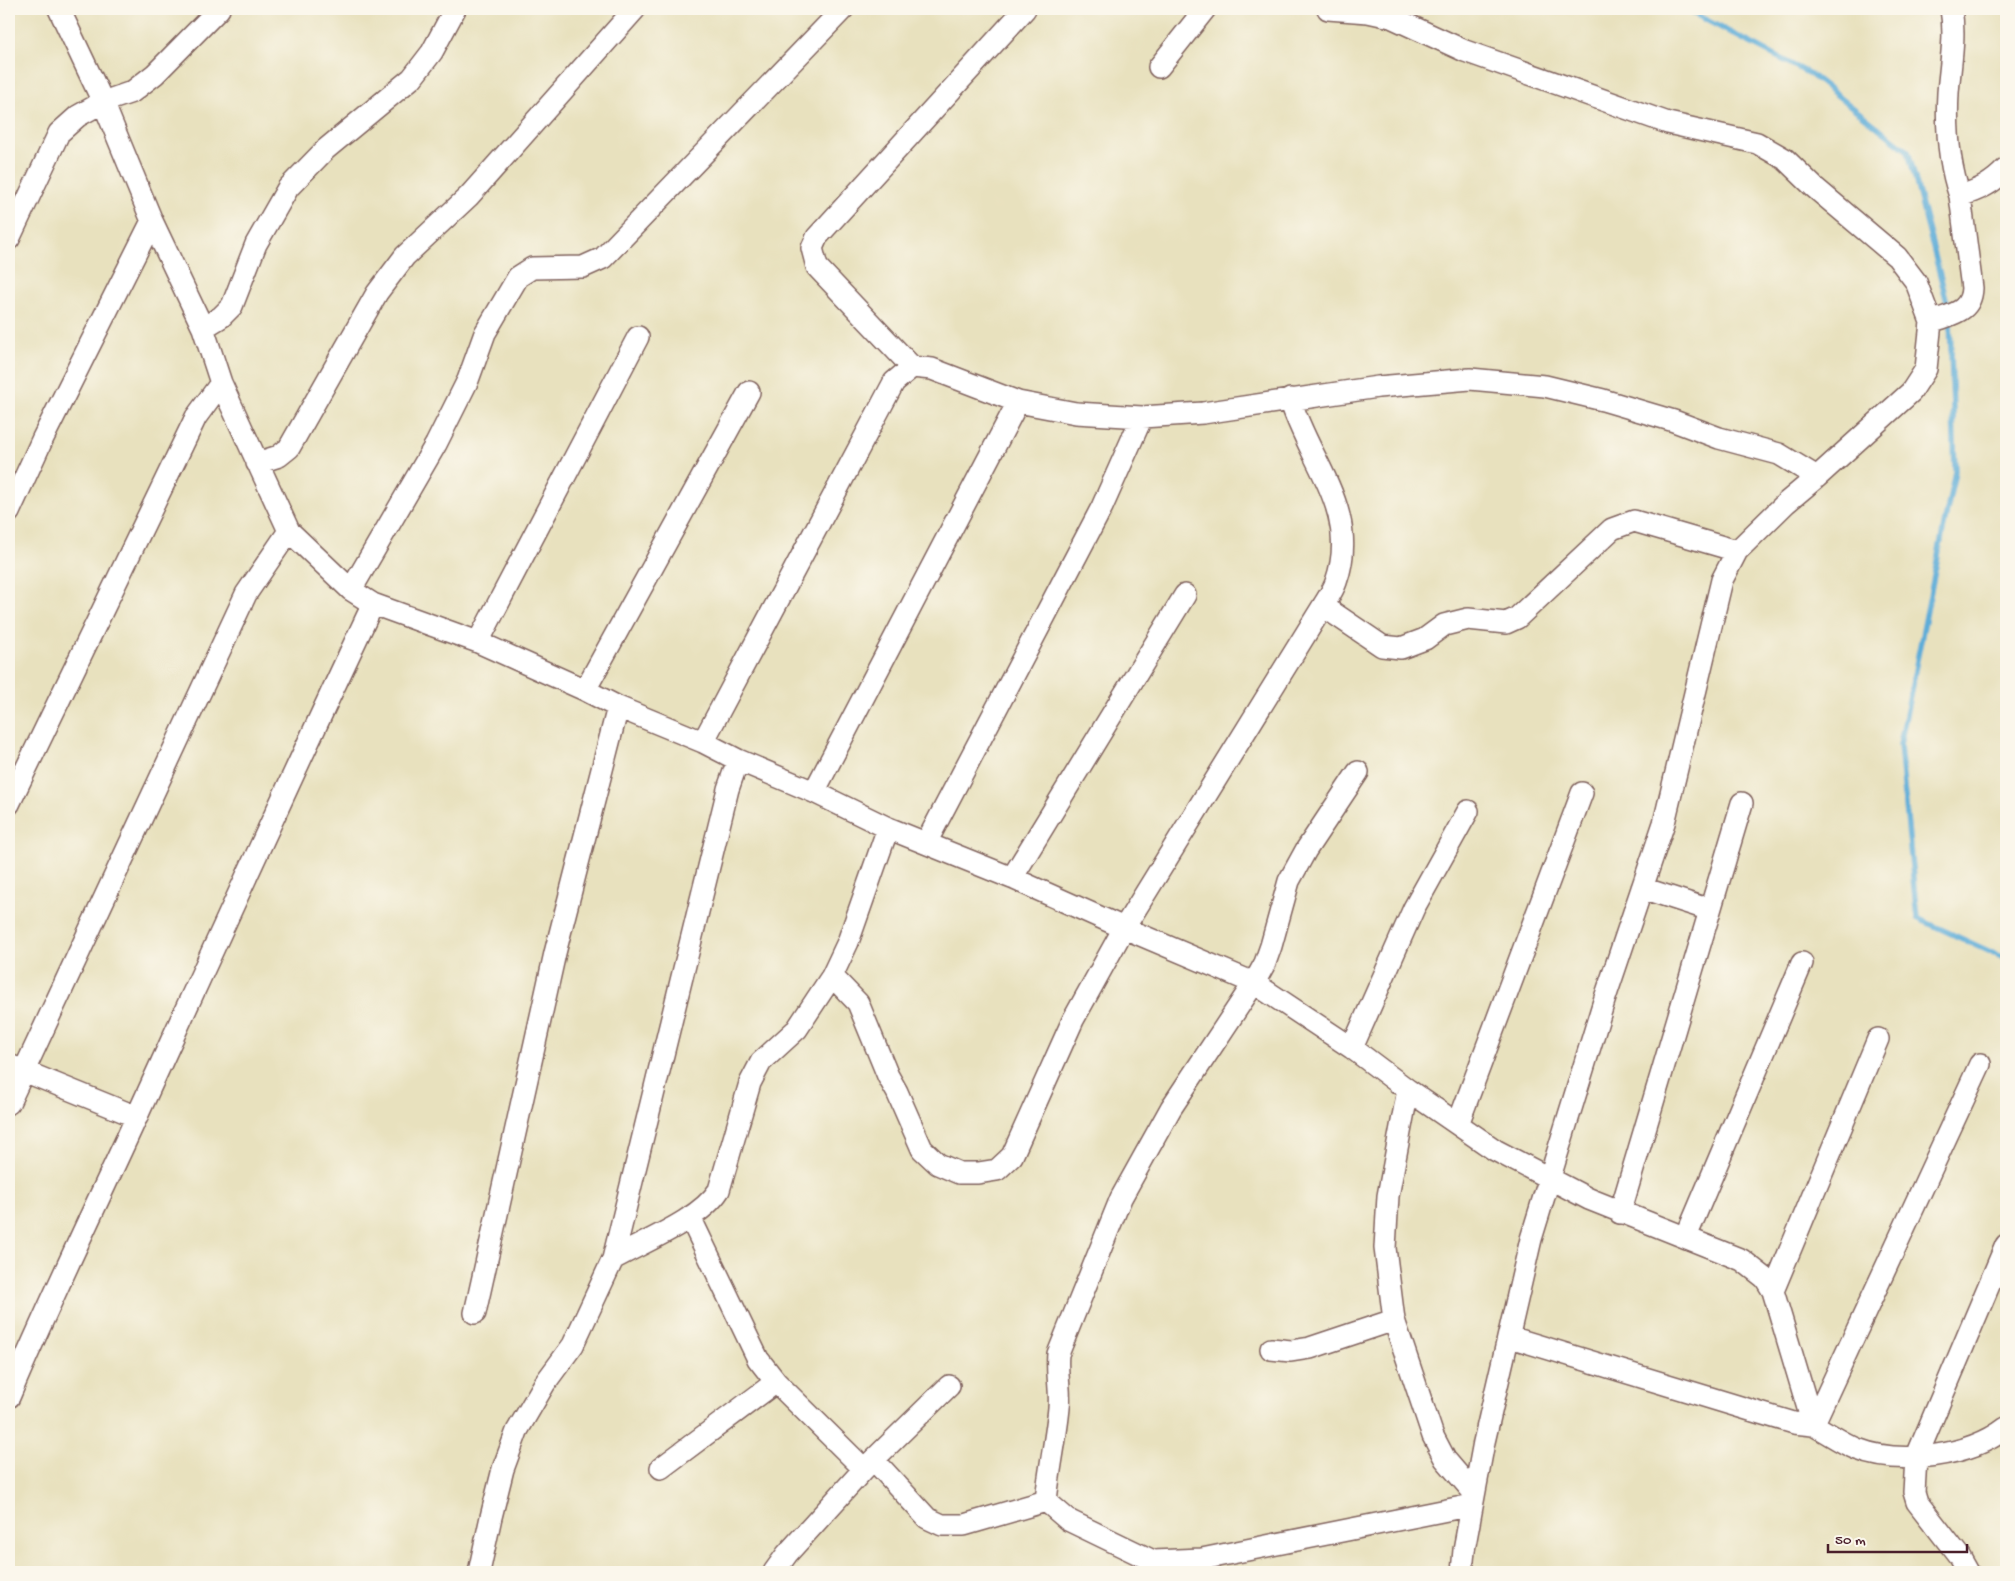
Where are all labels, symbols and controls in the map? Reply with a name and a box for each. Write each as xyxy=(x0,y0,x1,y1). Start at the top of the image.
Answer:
scale bar xyxy=(1828,1521,1966,1553)
text: 50 m xyxy=(1835,1532,1866,1550)

